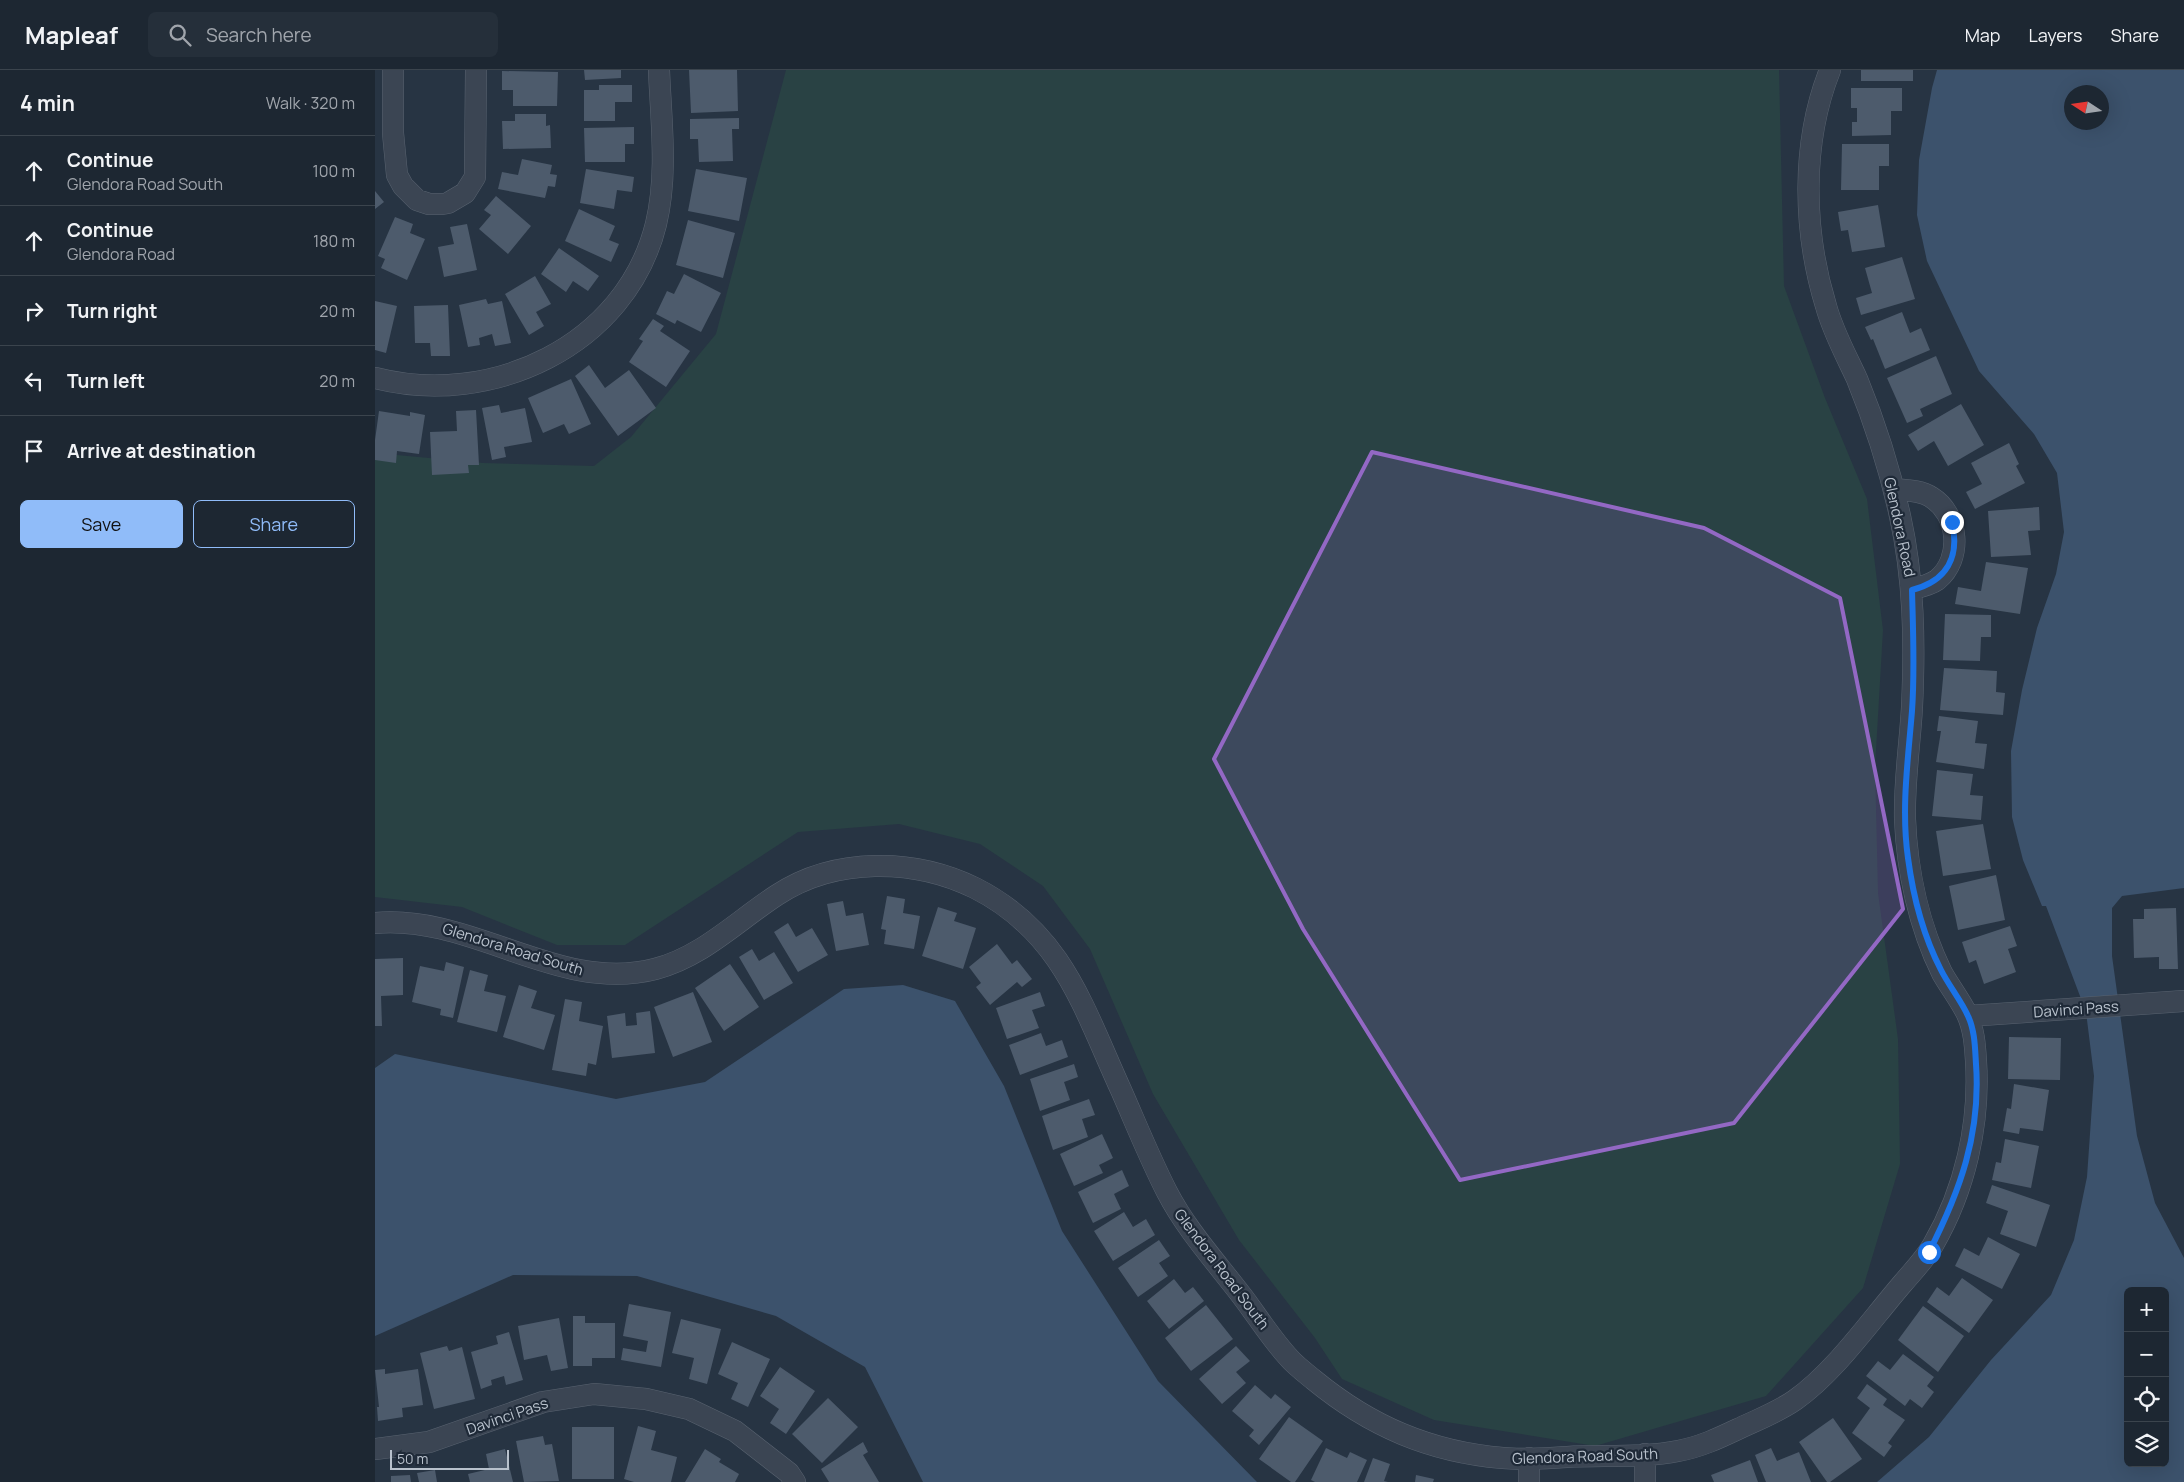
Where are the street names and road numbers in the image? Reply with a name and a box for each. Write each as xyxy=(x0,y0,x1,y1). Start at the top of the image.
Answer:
street label: Glendora Road xyxy=(1879,475,1921,579)
street label: Glendora Road South xyxy=(440,918,586,980)
street label: Davinci Pass xyxy=(2033,996,2119,1022)
street label: Glendora Road South xyxy=(1170,1204,1274,1334)
street label: Davinci Pass xyxy=(463,1392,551,1440)
street label: Glendora Road South xyxy=(1512,1443,1658,1469)

